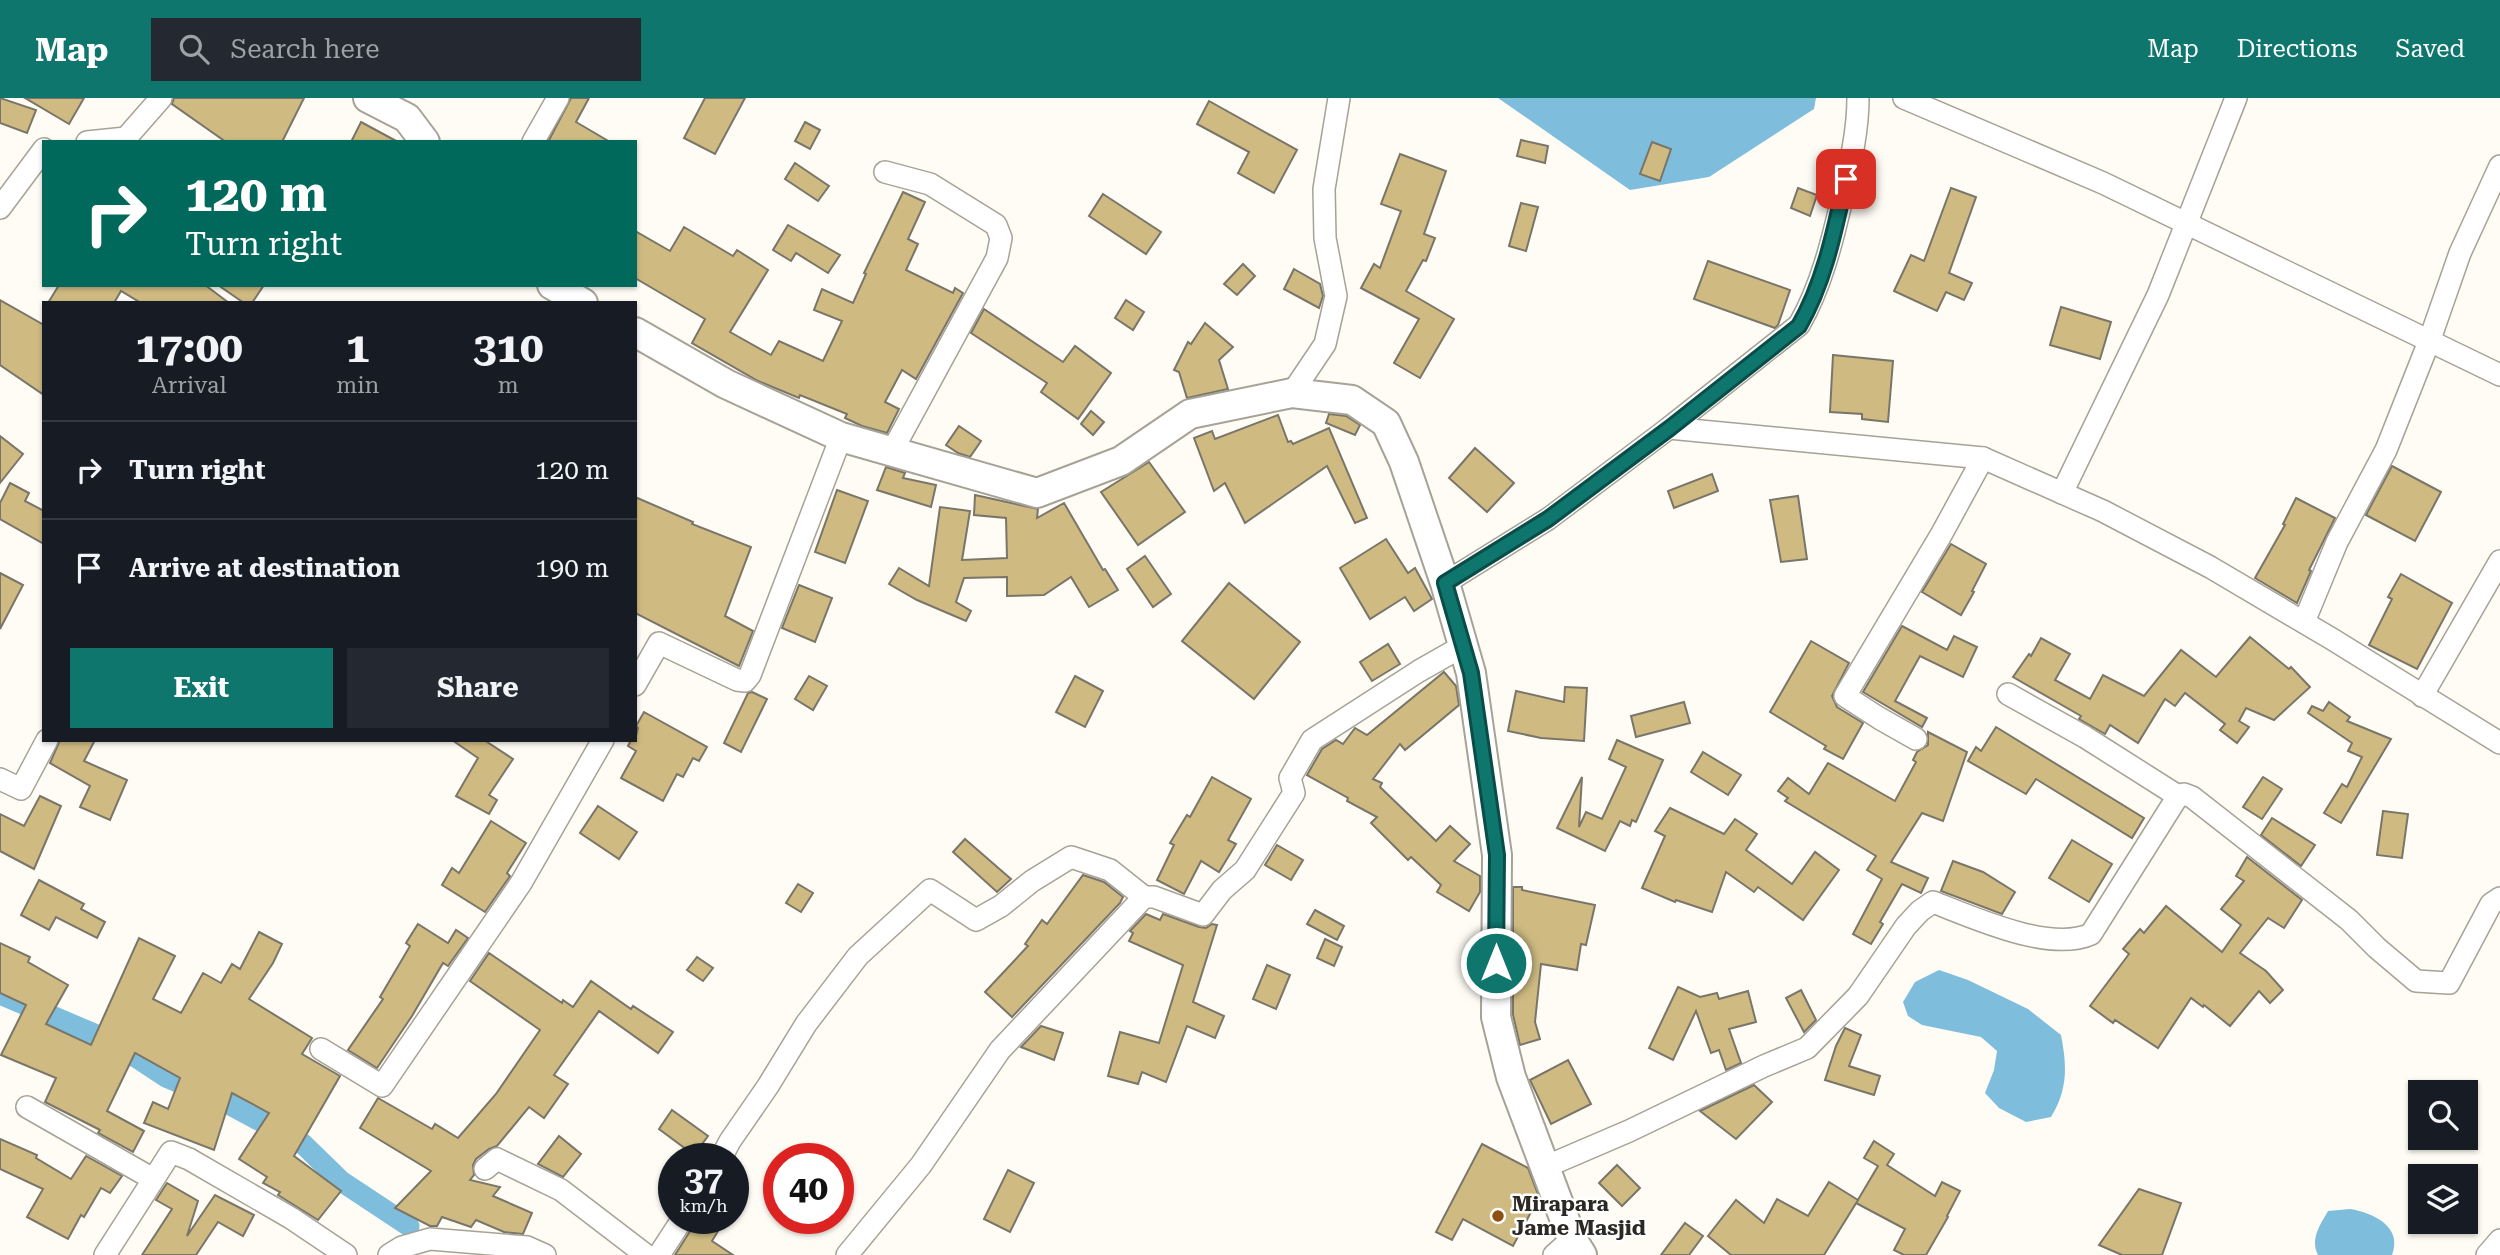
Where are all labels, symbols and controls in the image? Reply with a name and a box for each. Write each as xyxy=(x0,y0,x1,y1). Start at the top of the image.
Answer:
search box xyxy=(151,18,641,81)
text: Map xyxy=(35,30,109,69)
icon: search xyxy=(175,30,213,68)
text: Search here xyxy=(231,34,380,64)
text: Map xyxy=(2147,35,2199,63)
text: Directions xyxy=(2237,35,2357,63)
text: Saved xyxy=(2395,35,2465,63)
pin xyxy=(1816,149,1876,209)
icon: arrive xyxy=(1827,160,1865,198)
text: 120 m xyxy=(185,166,327,223)
icon: right xyxy=(70,168,161,259)
text: Turn right xyxy=(185,225,342,263)
text: 17:00 xyxy=(136,323,243,372)
text: 1 xyxy=(346,323,370,372)
text: 310 xyxy=(473,323,543,372)
text: Arrival xyxy=(152,372,226,399)
text: min xyxy=(336,372,379,399)
text: m xyxy=(498,372,519,399)
icon: right xyxy=(70,451,108,489)
text: Turn right xyxy=(129,455,265,485)
text: 120 m xyxy=(535,455,609,485)
icon: arrive xyxy=(70,549,108,587)
text: Arrive at destination xyxy=(129,553,400,583)
text: 190 m xyxy=(535,553,609,583)
button: Exit xyxy=(70,648,333,728)
button: Share xyxy=(347,648,609,728)
position arrow xyxy=(1459,926,1533,1000)
map controls xyxy=(2408,1080,2478,1234)
button: search xyxy=(2408,1080,2478,1150)
speed limit sign: 40 xyxy=(763,1143,854,1234)
text: 37 xyxy=(684,1159,723,1200)
button: layers xyxy=(2408,1164,2478,1234)
place label: Mirapara Jame Masjid xyxy=(1512,1192,1646,1240)
text: km/h xyxy=(679,1195,728,1216)
marker: Mirapara Jame Masjid xyxy=(1490,1208,1506,1224)

